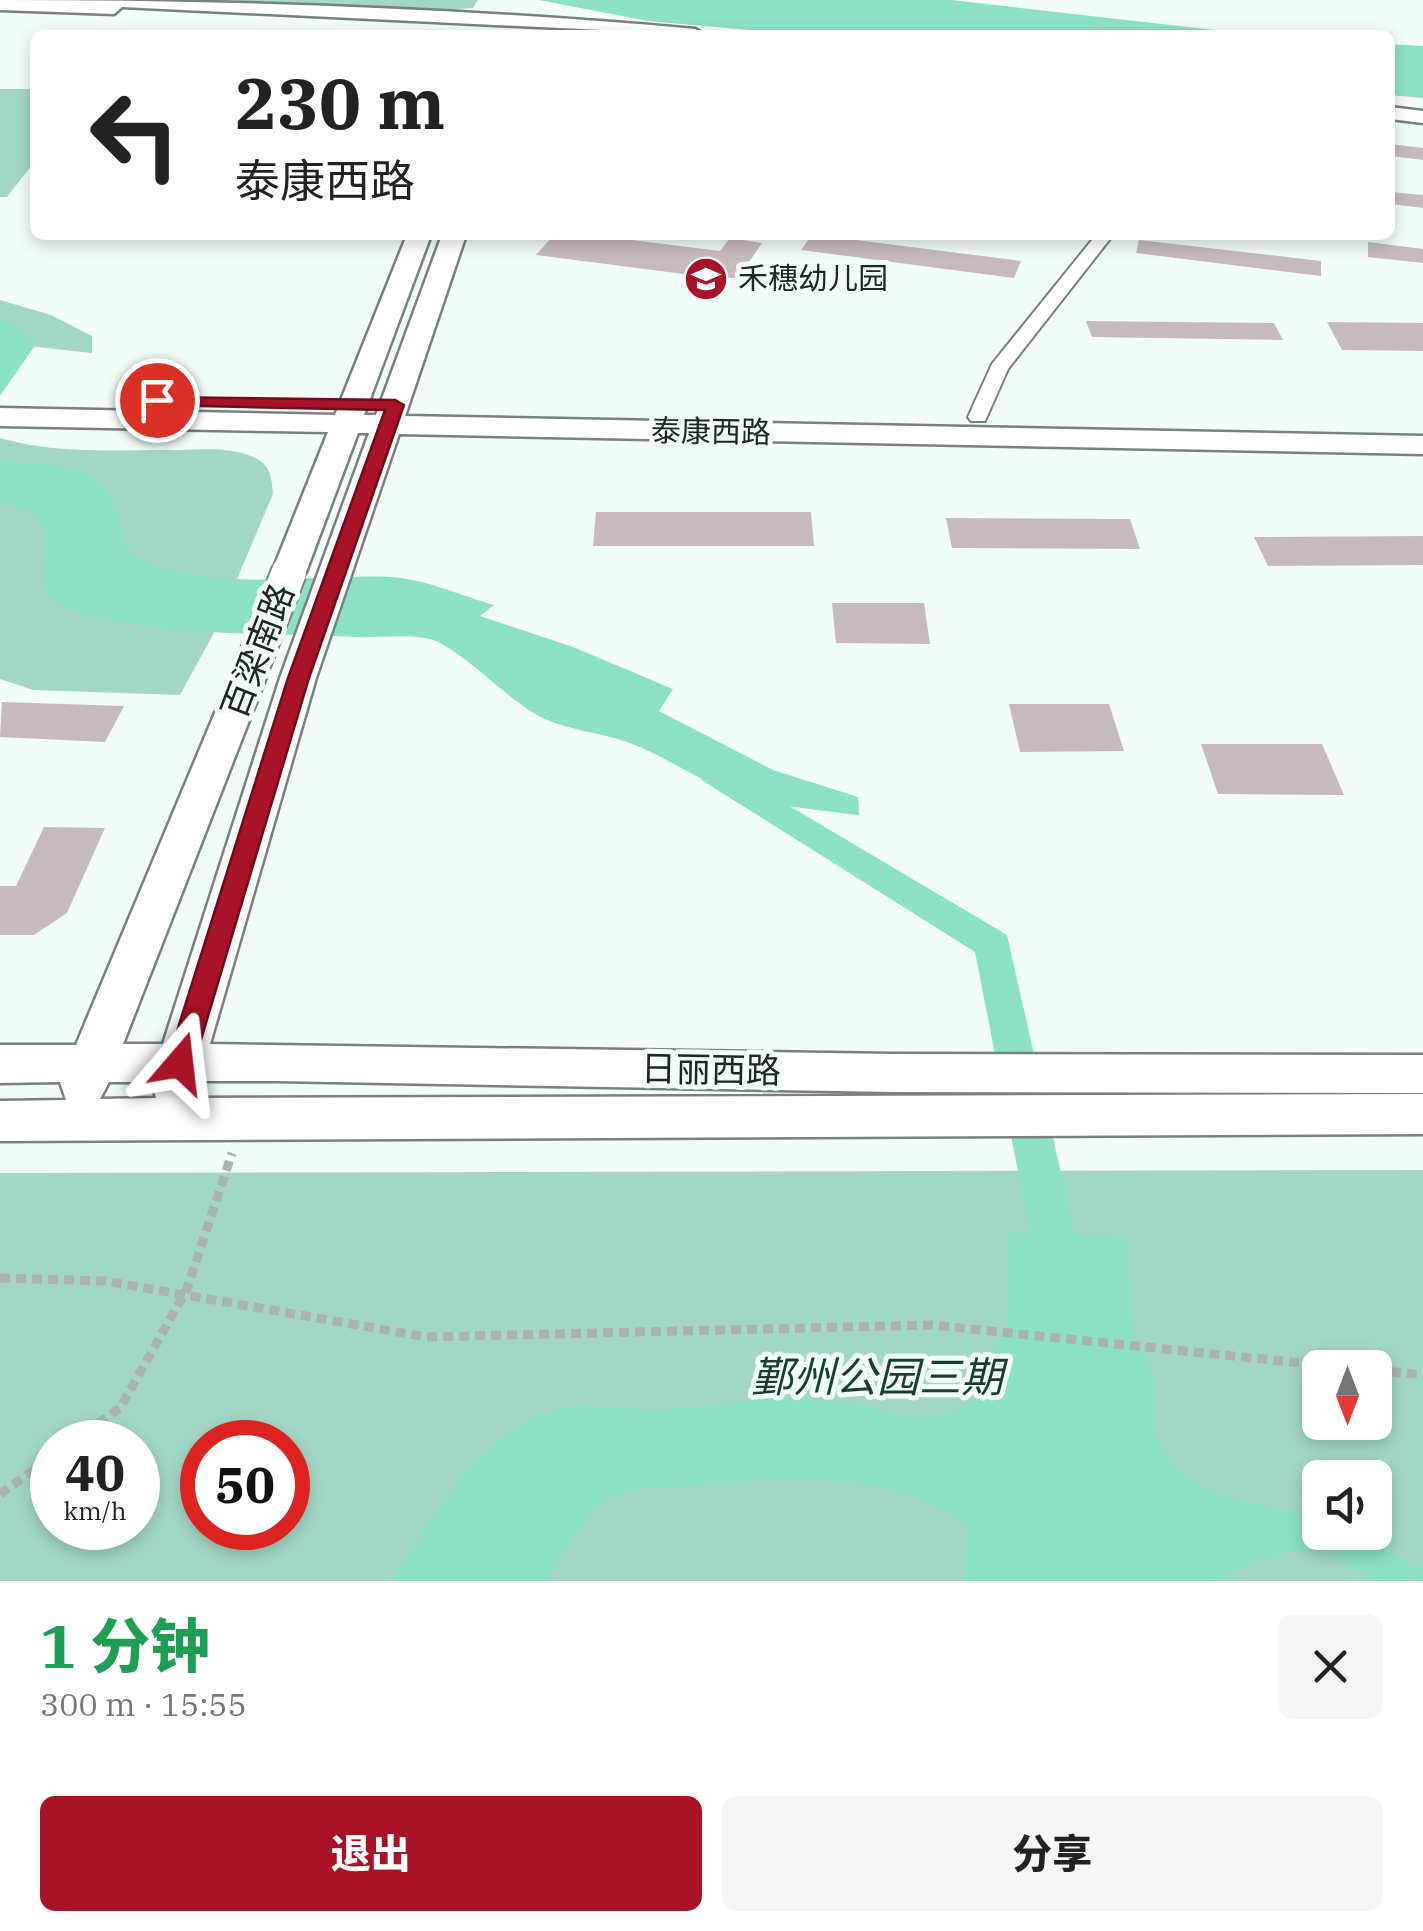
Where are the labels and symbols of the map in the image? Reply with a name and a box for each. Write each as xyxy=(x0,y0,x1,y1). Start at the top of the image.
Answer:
school or university icon: 禾穗幼儿园 xyxy=(683,256,729,302)
place label: 禾穗幼儿园 xyxy=(738,258,888,297)
pin xyxy=(115,358,200,443)
street label: 泰康西路 xyxy=(651,410,771,451)
street label: 百梁南路 xyxy=(211,577,304,724)
position arrow xyxy=(128,1011,232,1115)
street label: 日丽西路 xyxy=(641,1045,781,1093)
park label: 鄞州公园三期 xyxy=(751,1349,1009,1404)
north arrow xyxy=(1302,1350,1392,1440)
speed limit sign: 50 xyxy=(180,1420,310,1550)

